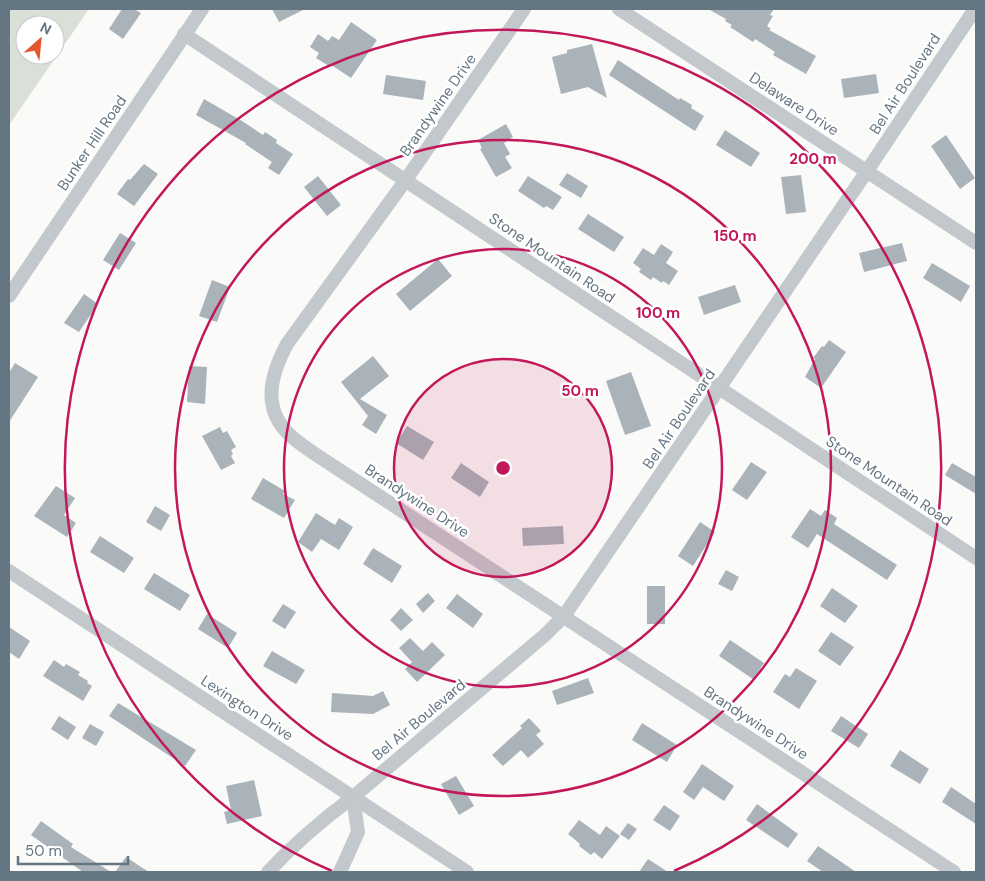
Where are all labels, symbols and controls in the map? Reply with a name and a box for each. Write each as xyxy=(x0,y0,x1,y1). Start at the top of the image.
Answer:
north arrow xyxy=(15,15,65,65)
text: N xyxy=(37,18,55,39)
street label: Bel Air Boulevard xyxy=(865,30,945,138)
street label: Brandywine Drive xyxy=(395,50,481,160)
street label: Delaware Drive xyxy=(745,68,843,140)
street label: Bunker Hill Road xyxy=(53,92,131,194)
text: 200 m xyxy=(789,149,837,169)
street label: Stone Mountain Road xyxy=(485,208,619,308)
text: 150 m xyxy=(714,226,757,246)
text: 100 m xyxy=(636,303,680,323)
street label: Bel Air Boulevard xyxy=(638,365,720,473)
text: 50 m xyxy=(561,381,599,401)
street label: Stone Mountain Road xyxy=(822,431,956,531)
centre of rings xyxy=(494,459,512,477)
street label: Brandywine Drive xyxy=(361,460,473,542)
street label: Lexington Drive xyxy=(197,671,297,745)
street label: Bel Air Boulevard xyxy=(368,675,470,765)
street label: Brandywine Drive xyxy=(700,682,812,764)
scale bar xyxy=(18,834,128,866)
text: 50 m xyxy=(25,841,62,861)

